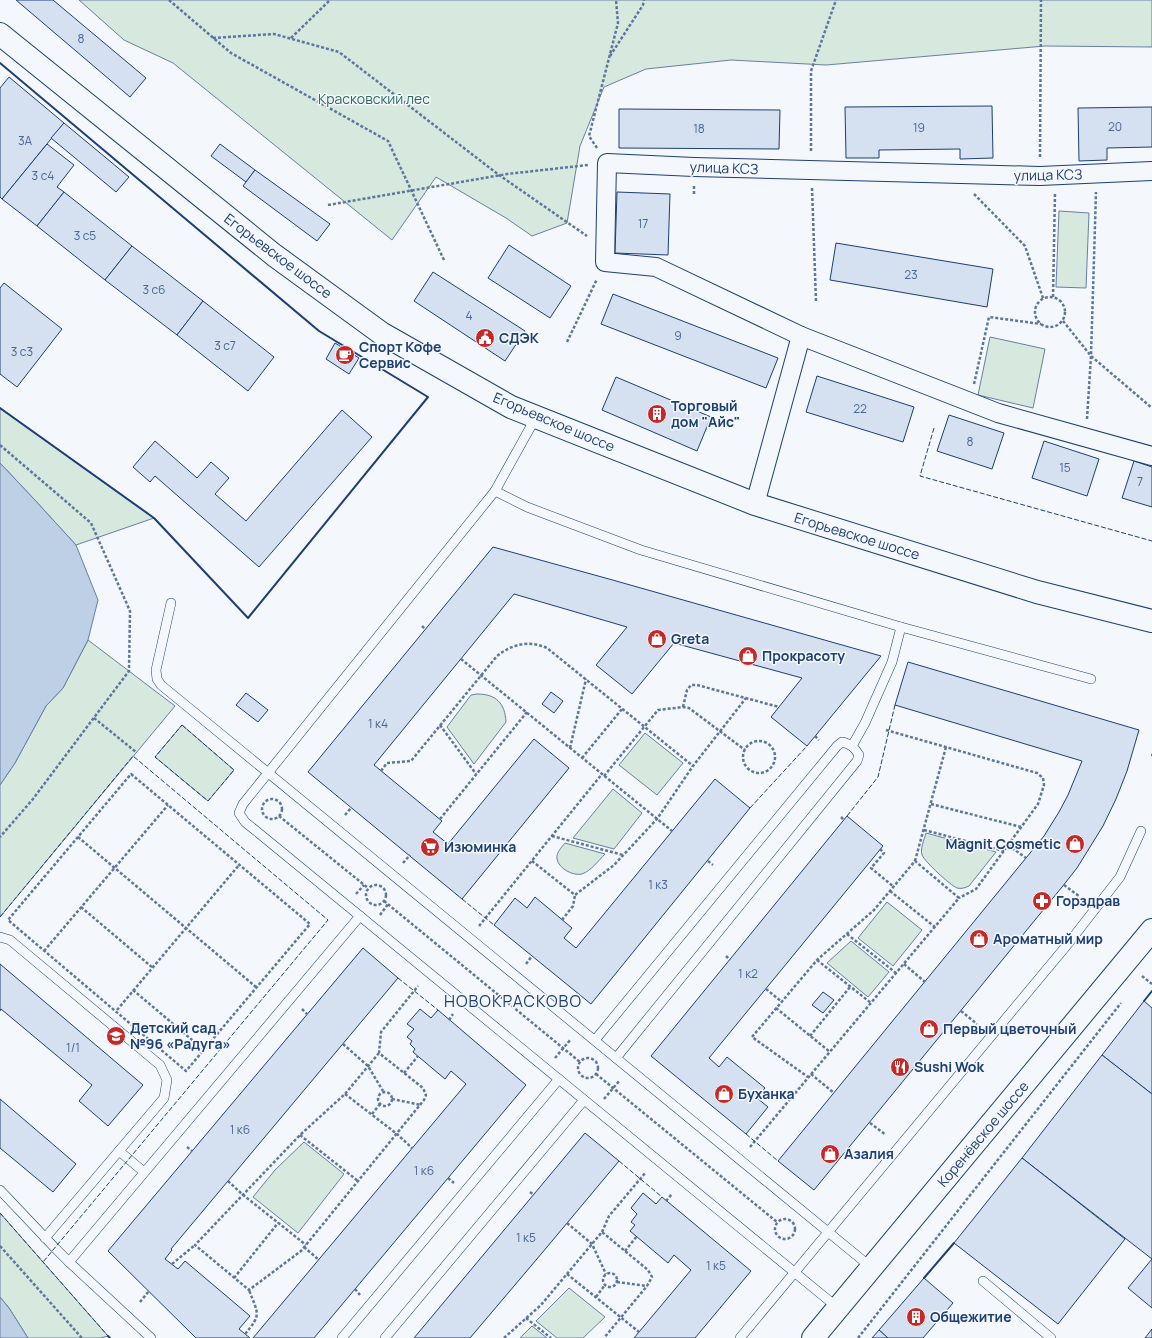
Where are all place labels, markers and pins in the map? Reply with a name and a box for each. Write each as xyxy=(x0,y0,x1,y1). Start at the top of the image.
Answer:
public building icon: СДЭК xyxy=(474,327,496,349)
place label: СДЭК xyxy=(499,328,540,347)
place label: Спорт Кофе Сервис xyxy=(359,337,442,372)
cafe icon: Спорт Кофе Сервис xyxy=(334,344,356,366)
place label: Торговый дом "Айс" xyxy=(671,396,740,431)
building icon: Торговый дом "Айс" xyxy=(646,403,668,425)
shop icon: Greta xyxy=(646,628,668,650)
place label: Greta xyxy=(671,629,709,648)
shop icon: Прокрасоту xyxy=(737,645,759,667)
place label: Прокрасоту xyxy=(762,646,845,665)
shop icon: Magnit Cosmetic xyxy=(1064,833,1086,855)
place label: Magnit Cosmetic xyxy=(945,834,1061,853)
supermarket icon: Изюминка xyxy=(419,836,441,858)
place label: Изюминка xyxy=(444,837,516,856)
pharmacy icon: Горздрав xyxy=(1031,890,1053,912)
place label: Горздрав xyxy=(1056,891,1120,910)
shop icon: Ароматный мир xyxy=(968,928,990,950)
place label: Ароматный мир xyxy=(993,929,1103,948)
place label: Детский сад №96 «Радуга» xyxy=(130,1018,231,1053)
shop icon: Первый цветочный xyxy=(918,1018,940,1040)
place label: Первый цветочный xyxy=(943,1019,1076,1038)
school or university icon: Детский сад №96 «Радуга» xyxy=(105,1025,127,1047)
restaurant icon: Sushi Wok xyxy=(889,1056,911,1078)
place label: Sushi Wok xyxy=(914,1057,984,1076)
shop icon: Буханка xyxy=(713,1083,735,1105)
place label: Буханка xyxy=(738,1084,795,1103)
shop icon: Азалия xyxy=(819,1143,841,1165)
place label: Азалия xyxy=(844,1144,894,1163)
building icon: Общежитие xyxy=(905,1306,927,1328)
place label: Общежитие xyxy=(930,1307,1012,1326)

